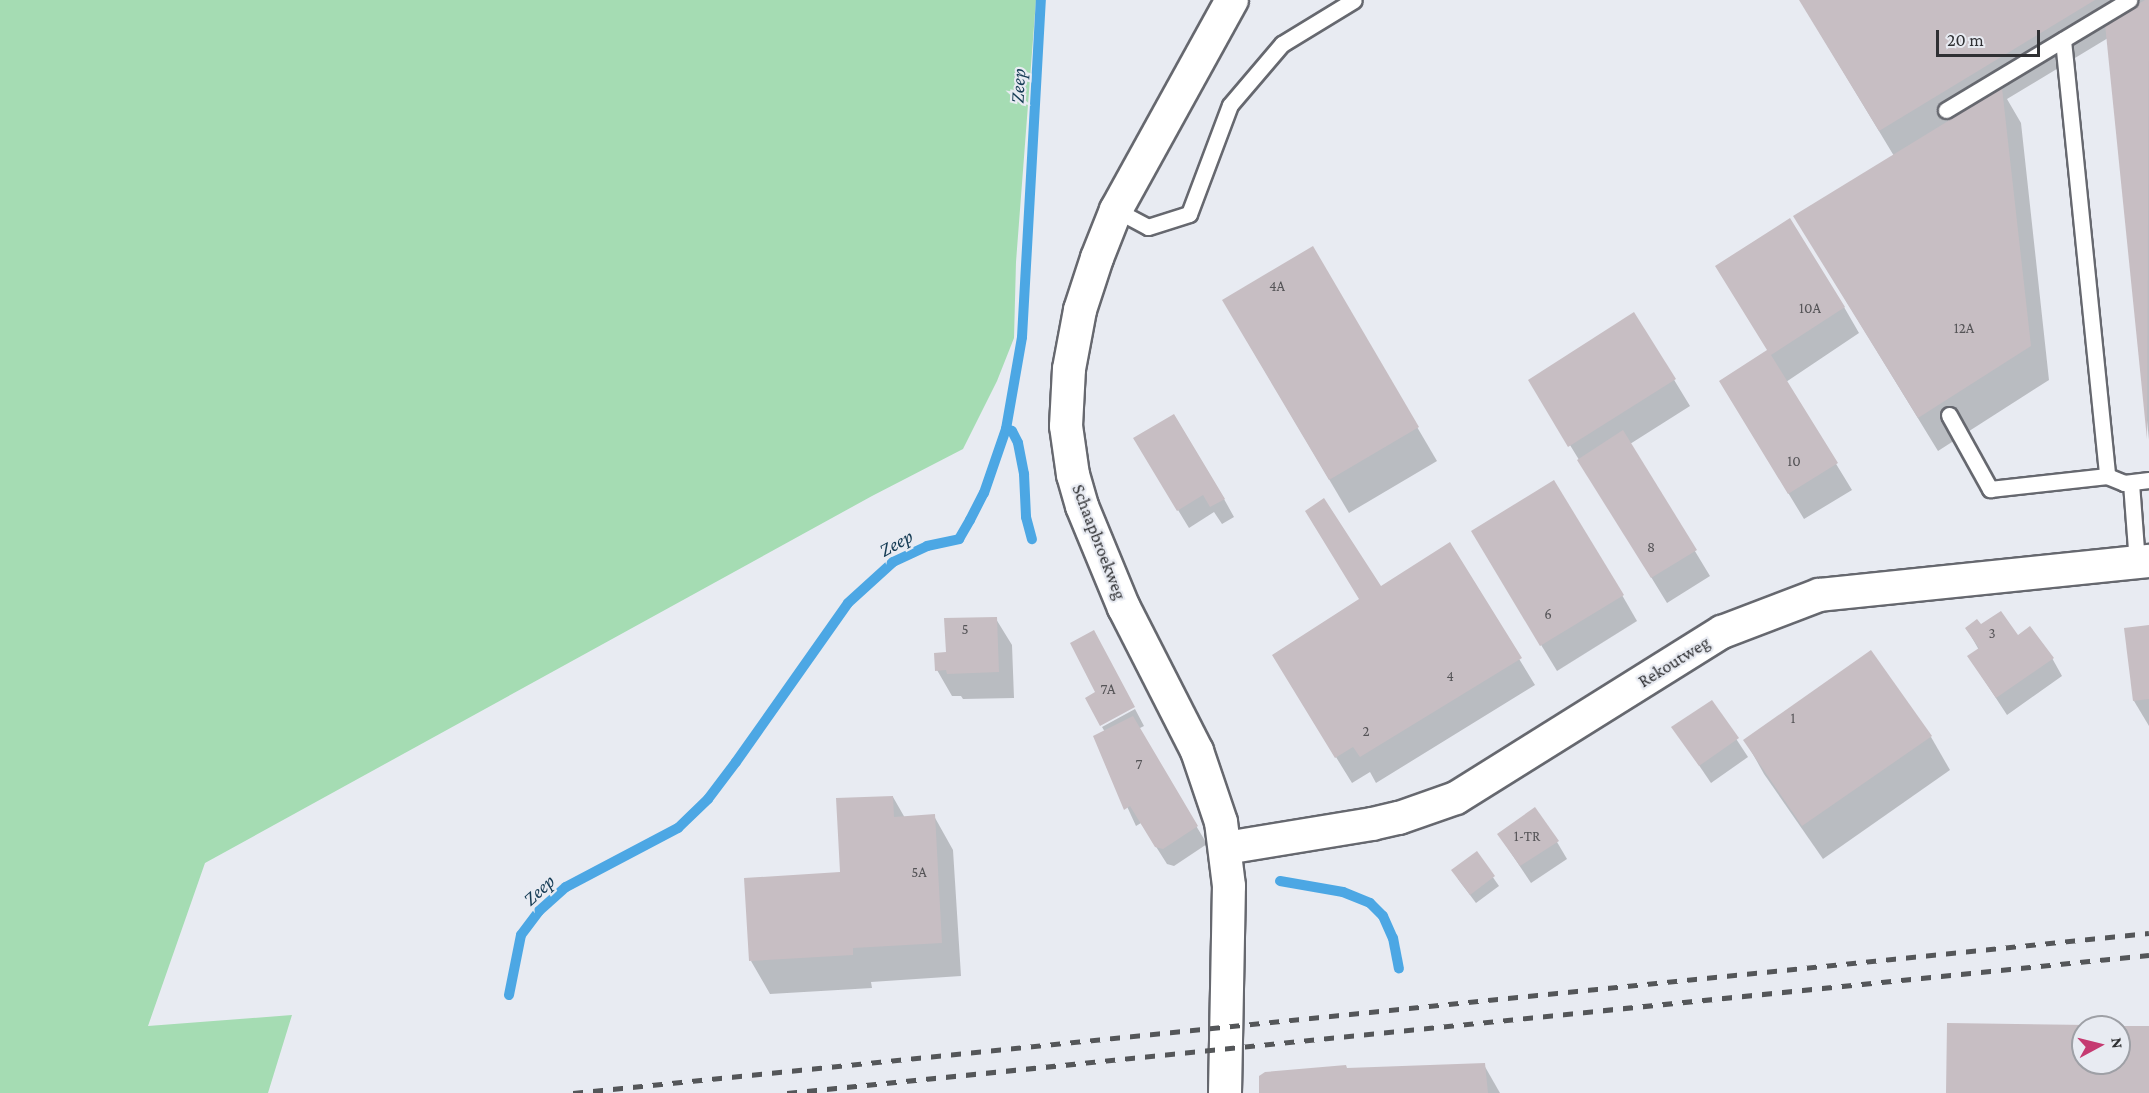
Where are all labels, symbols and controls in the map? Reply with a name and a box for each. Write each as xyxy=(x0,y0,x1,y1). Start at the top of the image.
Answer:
scale bar xyxy=(1939,18,2042,56)
text: 20 m xyxy=(1947,30,1984,50)
water label: Zeep xyxy=(1005,68,1031,104)
house number: 4A xyxy=(1269,278,1285,296)
house number: 10A xyxy=(1799,300,1821,318)
house number: 12A xyxy=(1954,320,1974,338)
house number: 10 xyxy=(1787,453,1801,471)
street label: Schaapbroekweg xyxy=(1067,481,1131,603)
water label: Zeep xyxy=(875,524,917,562)
house number: 8 xyxy=(1647,539,1655,557)
house number: 6 xyxy=(1544,606,1552,624)
house number: 5 xyxy=(961,621,969,639)
house number: 3 xyxy=(1988,625,1996,643)
street label: Rekoutweg xyxy=(1634,632,1714,692)
house number: 4 xyxy=(1446,668,1454,686)
house number: 7A xyxy=(1101,681,1115,699)
house number: 1 xyxy=(1791,710,1795,728)
house number: 2 xyxy=(1362,723,1370,741)
house number: 7 xyxy=(1136,756,1142,774)
house number: 1-TR xyxy=(1514,828,1540,846)
house number: 5A xyxy=(911,864,927,882)
water label: Zeep xyxy=(518,869,560,911)
north arrow xyxy=(2071,1015,2131,1075)
text: N xyxy=(2108,1037,2126,1049)

